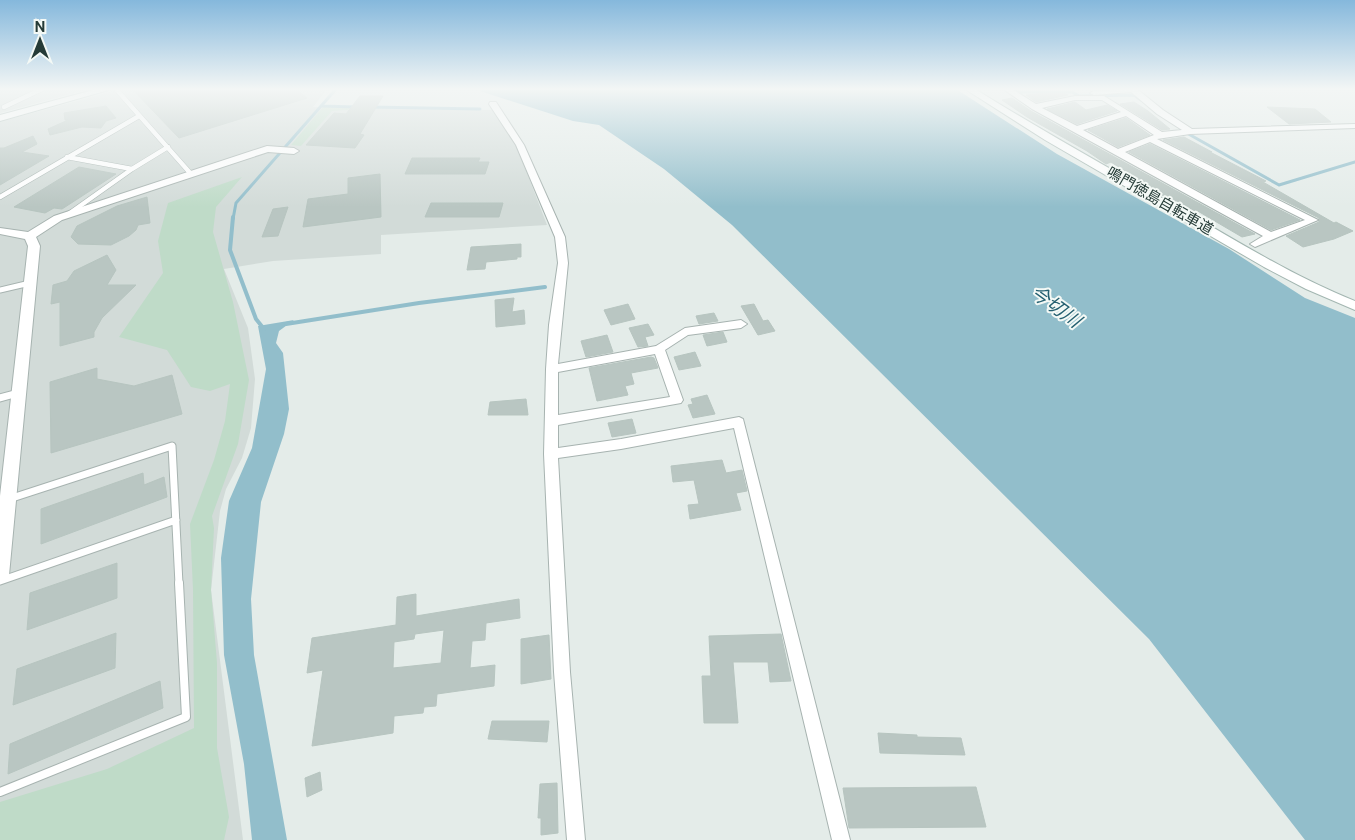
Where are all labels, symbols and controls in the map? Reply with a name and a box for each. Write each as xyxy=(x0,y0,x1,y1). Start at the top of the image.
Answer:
north arrow xyxy=(15,15,65,65)
text: N xyxy=(35,19,45,35)
street label: 鳴門徳島自転車道 xyxy=(1104,163,1216,238)
water label: 今切川 xyxy=(1026,280,1087,333)

